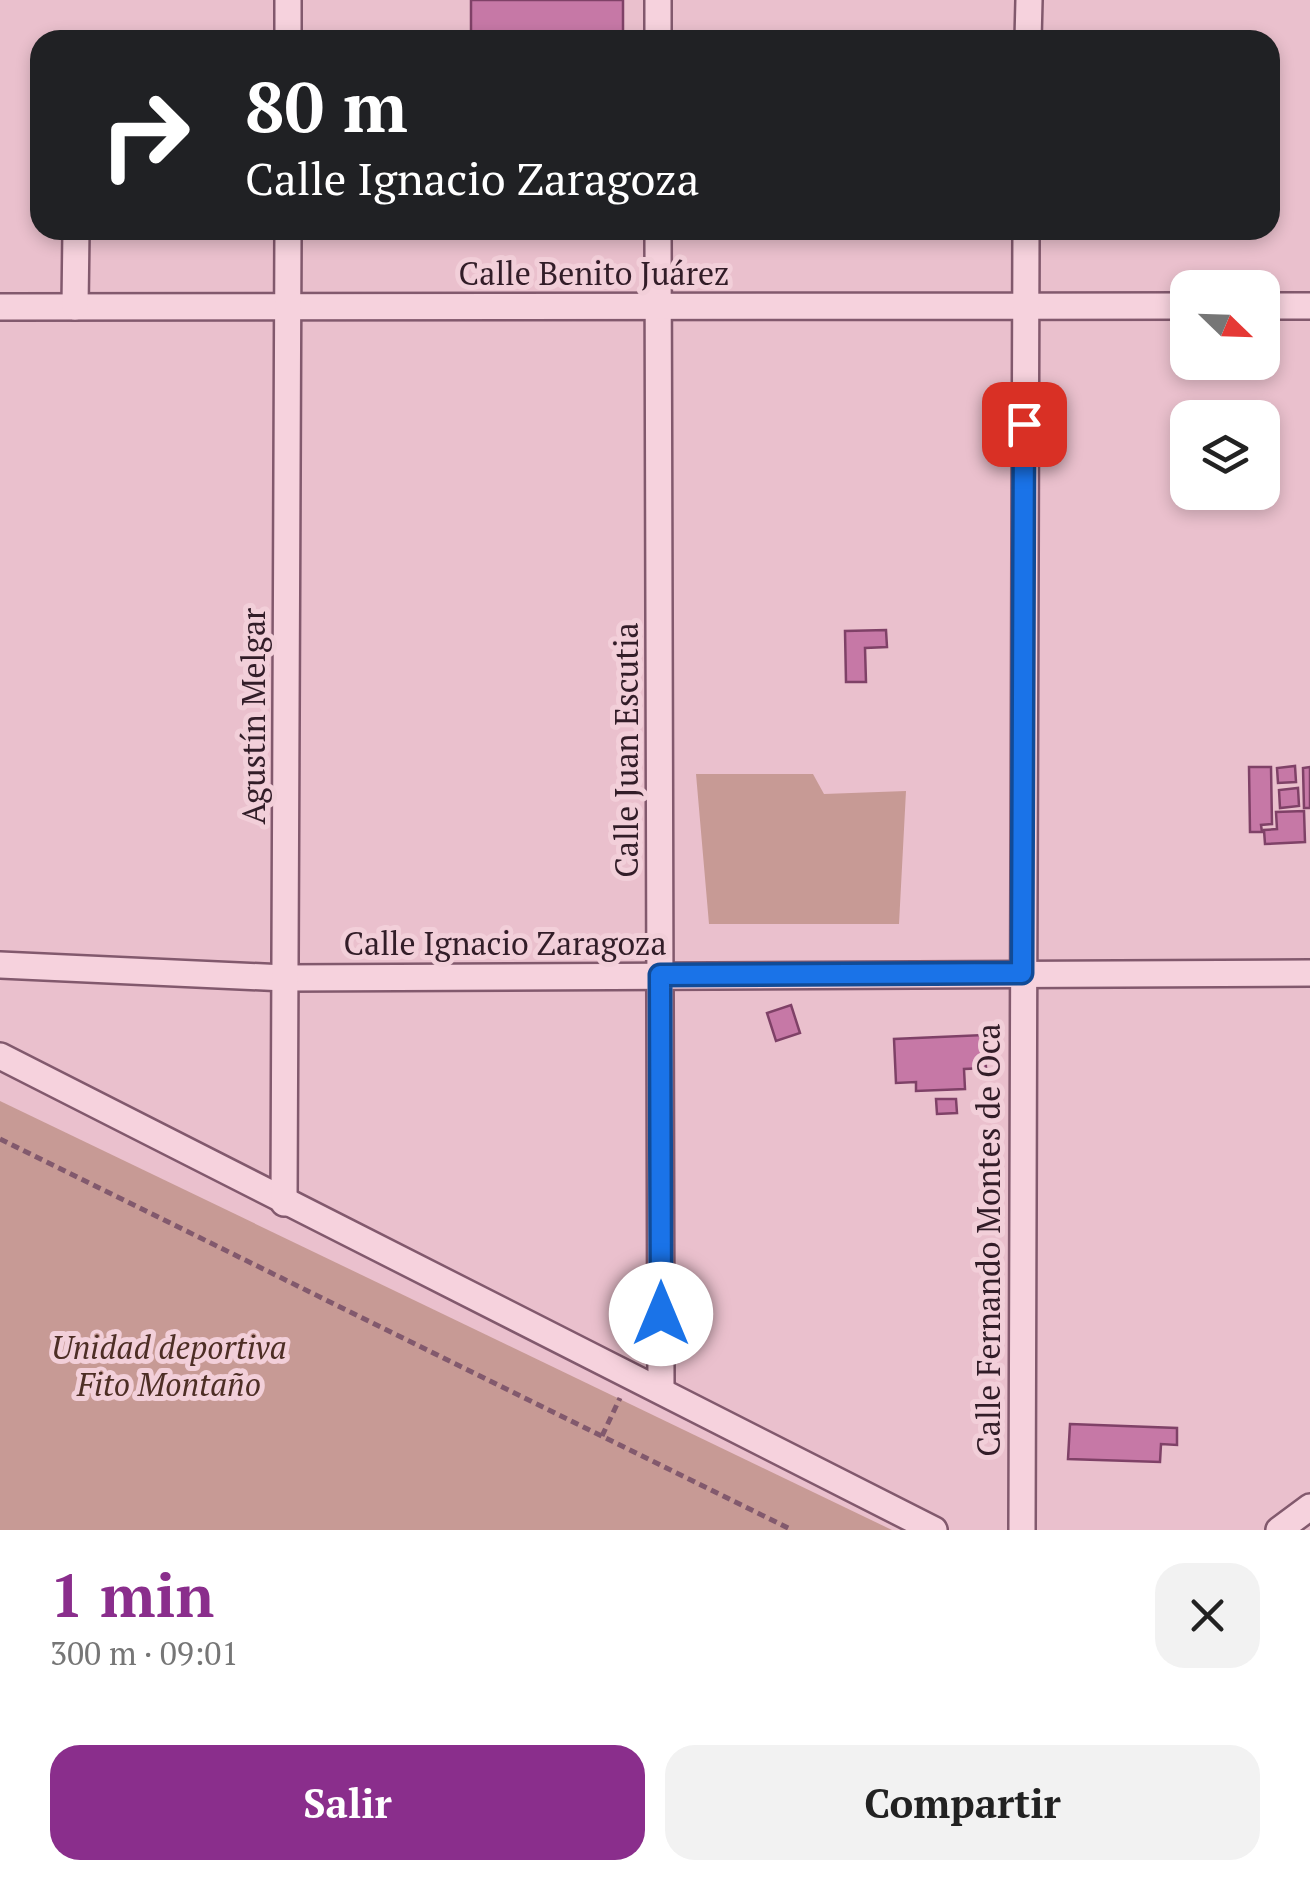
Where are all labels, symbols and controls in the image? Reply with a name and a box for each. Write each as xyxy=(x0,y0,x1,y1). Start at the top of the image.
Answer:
text: 80 m xyxy=(245,59,408,152)
icon: right xyxy=(80,70,210,200)
text: Calle Ignacio Zaragoza xyxy=(245,148,700,208)
street label: Calle Benito Juárez xyxy=(459,252,729,294)
north arrow xyxy=(1170,270,1280,380)
map controls xyxy=(1170,270,1280,510)
pin xyxy=(982,382,1067,467)
icon: arrive xyxy=(997,397,1052,452)
button: layers xyxy=(1170,400,1280,510)
street label: Agustín Melgar xyxy=(232,607,274,824)
street label: Calle Juan Escutia xyxy=(605,622,647,878)
street label: Calle Ignacio Zaragoza xyxy=(343,922,667,964)
street label: Calle Fernando Montes de Oca xyxy=(967,1023,1009,1457)
position arrow xyxy=(609,1262,713,1366)
park label: Unidad deportiva Fito Montaño xyxy=(51,1326,287,1405)
text: 1 min xyxy=(50,1555,214,1634)
button: close xyxy=(1155,1563,1260,1668)
text: 300 m · 09:01 xyxy=(50,1632,238,1674)
button: Salir xyxy=(50,1745,645,1860)
button: Compartir xyxy=(665,1745,1260,1860)

